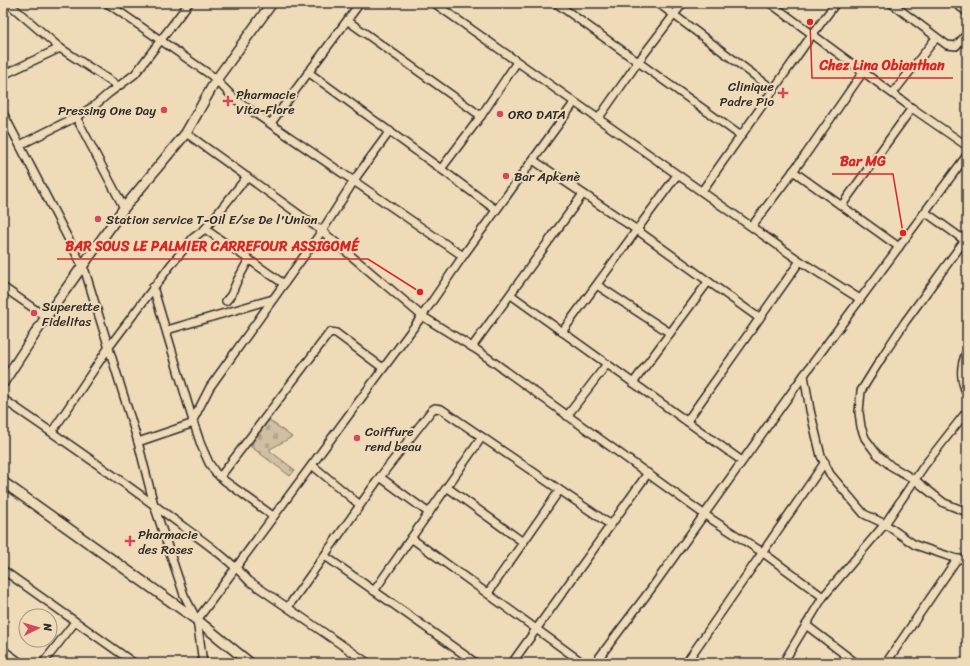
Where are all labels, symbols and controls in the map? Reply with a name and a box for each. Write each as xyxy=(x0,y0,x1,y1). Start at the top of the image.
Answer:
callout: Chez Lina Obianthan xyxy=(812,52,953,78)
text: Chez Lina Obianthan xyxy=(819,53,945,78)
place label: Clinique Padre Pio xyxy=(720,75,774,113)
place label: Pharmacie Vita-Flore xyxy=(236,83,296,121)
marker: Clinique Padre Pio xyxy=(777,87,789,99)
marker: Pharmacie Vita-Flore xyxy=(223,96,233,106)
place label: Pressing One Day xyxy=(58,99,156,122)
place label: ORO DATA xyxy=(508,103,566,126)
marker: Pressing One Day xyxy=(159,105,169,115)
marker: ORO DATA xyxy=(495,109,505,119)
callout: Bar MG xyxy=(832,148,893,174)
text: Bar MG xyxy=(840,149,886,174)
place label: Bar Apkenè xyxy=(514,165,580,188)
marker: Bar Apkenè xyxy=(501,171,511,181)
place label: Station service T-Oil E/se De l'Union xyxy=(106,208,318,231)
marker: Station service T-Oil E/se De l'Union xyxy=(93,214,103,224)
callout: BAR SOUS LE PALMIER CARREFOUR ASSIGOMÉ xyxy=(57,233,368,259)
text: BAR SOUS LE PALMIER CARREFOUR ASSIGOMÉ xyxy=(65,234,360,259)
place label: Superette Fidelitas xyxy=(42,295,100,333)
marker: Superette Fidelitas xyxy=(29,308,39,318)
place label: Coiffure rend beau xyxy=(365,420,422,458)
marker: Coiffure rend beau xyxy=(352,433,362,443)
place label: Pharmacie des Roses xyxy=(138,523,198,561)
marker: Pharmacie des Roses xyxy=(125,536,135,546)
north arrow xyxy=(18,608,58,648)
text: N xyxy=(38,622,57,632)

